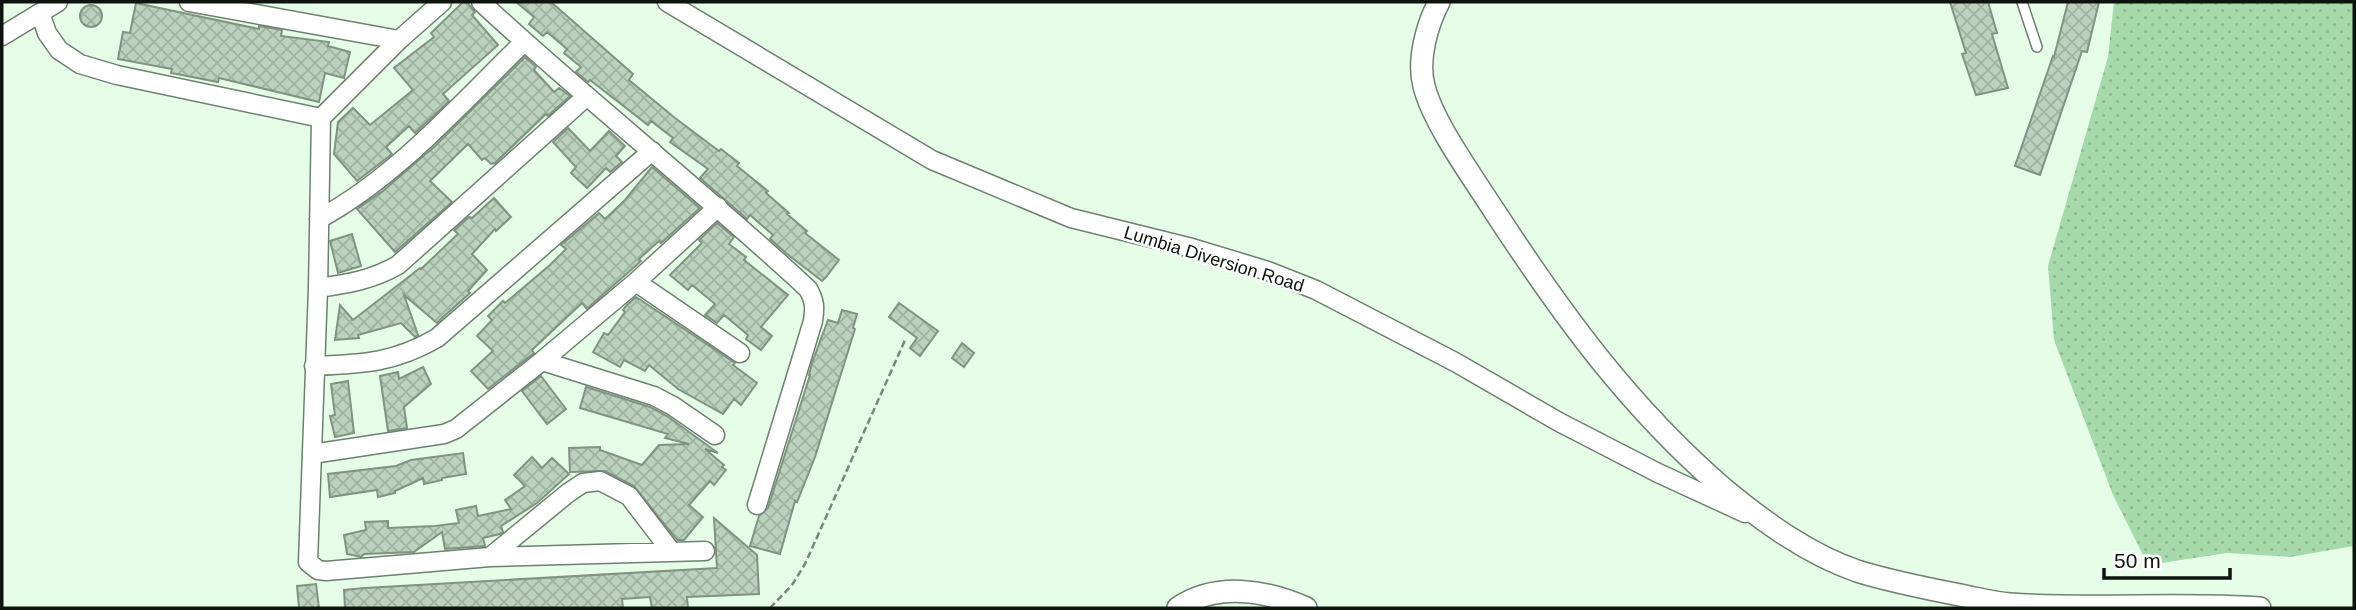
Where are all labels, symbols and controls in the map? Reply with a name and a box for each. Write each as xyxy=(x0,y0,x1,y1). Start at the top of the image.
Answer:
street label: Lumbia Diversion Road xyxy=(1122,222,1306,296)
scale bar xyxy=(2104,536,2230,580)
text: 50 m xyxy=(2114,549,2161,572)

